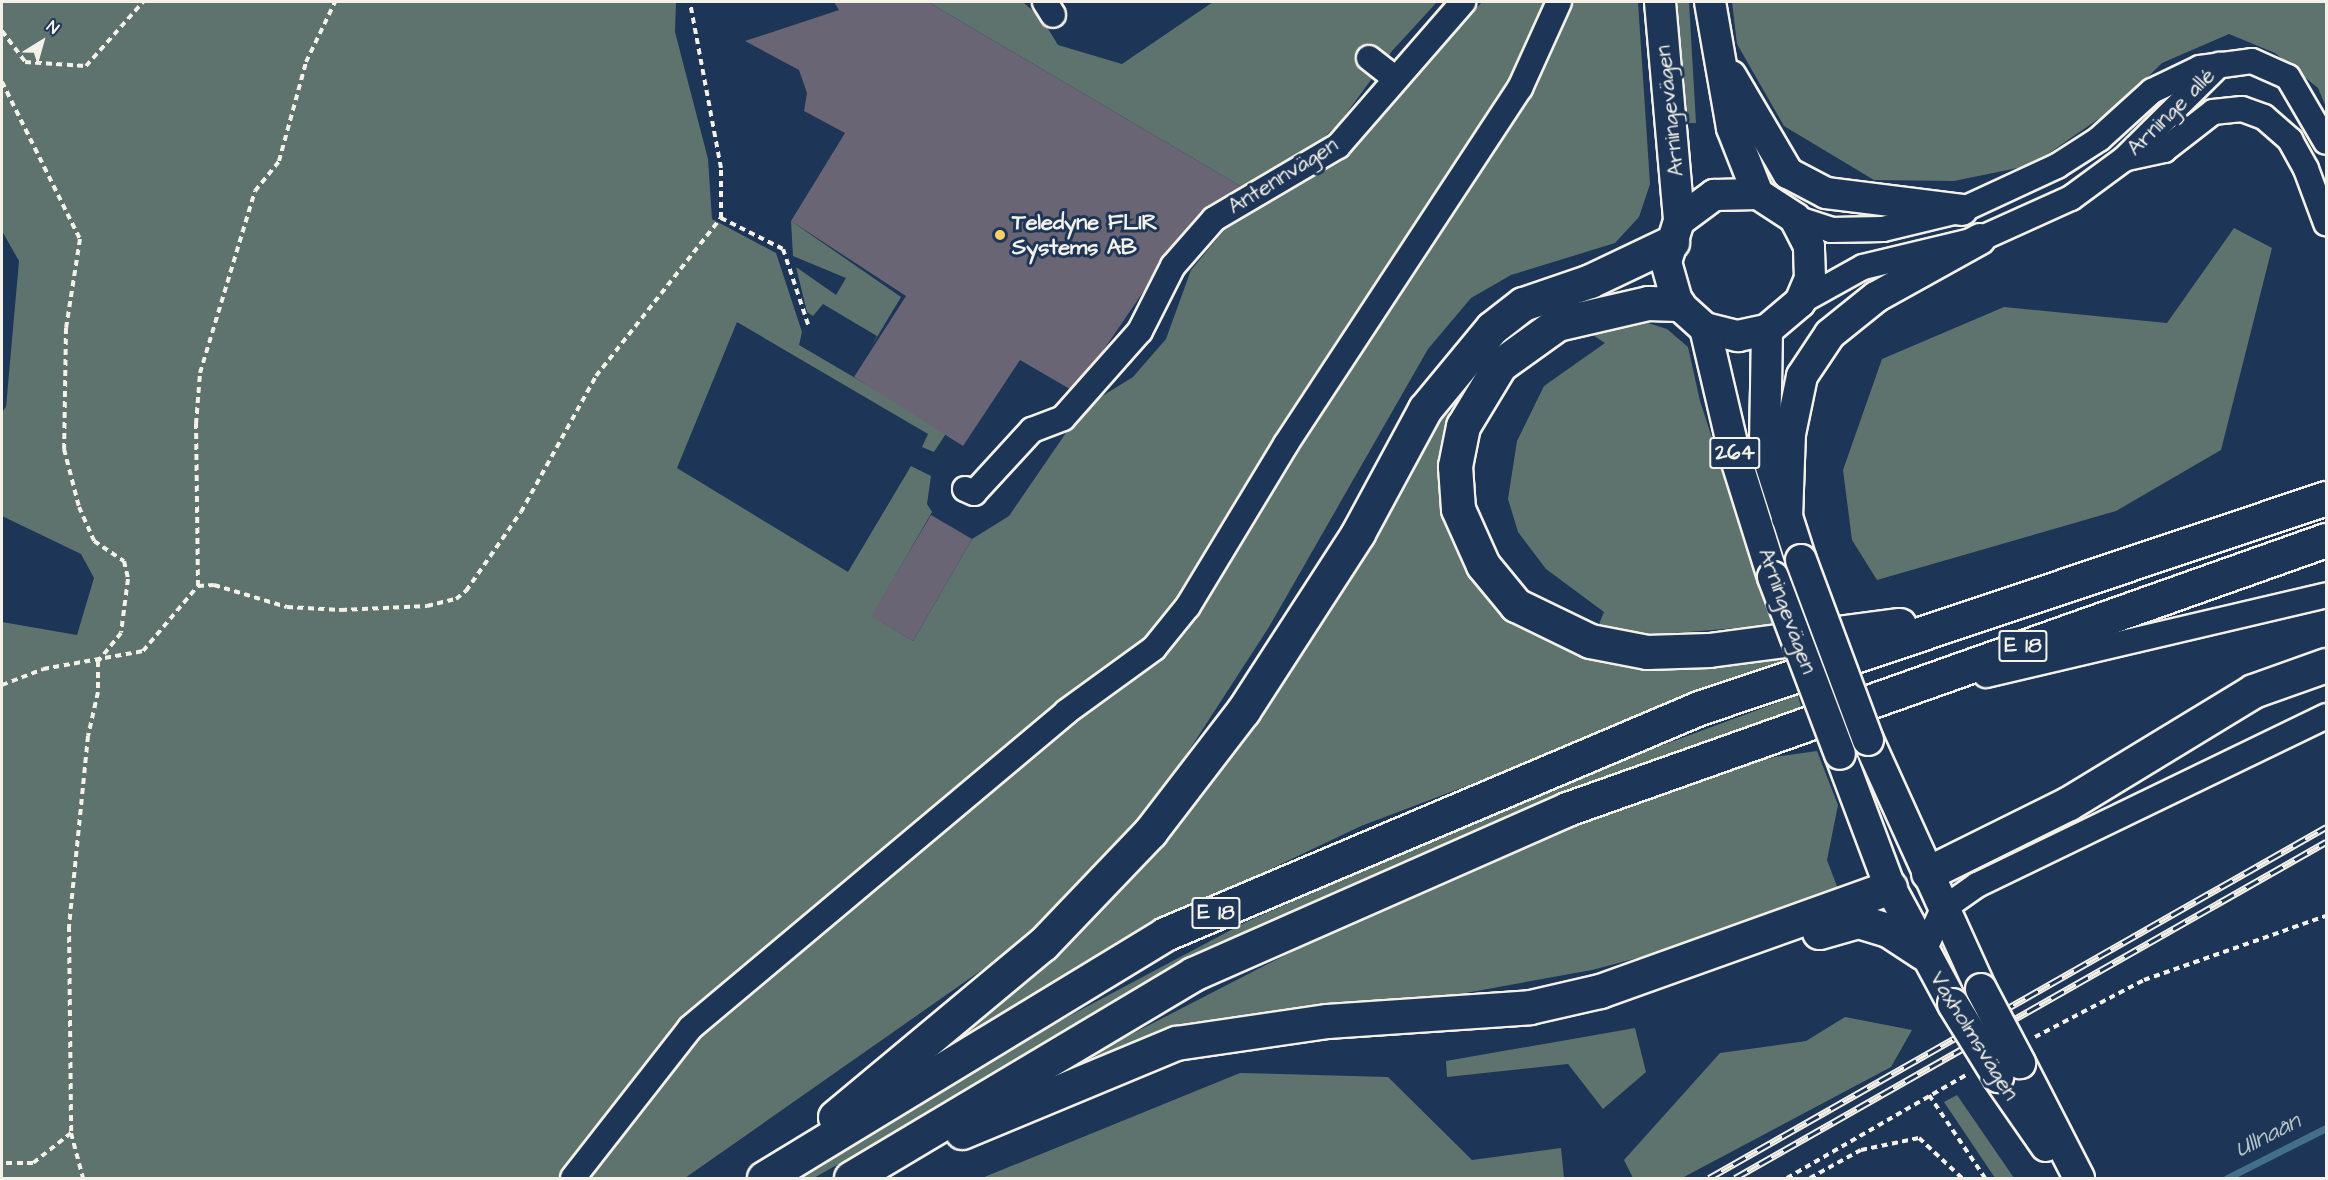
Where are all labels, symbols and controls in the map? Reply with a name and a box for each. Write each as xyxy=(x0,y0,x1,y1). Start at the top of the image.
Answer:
north arrow xyxy=(12,12,72,72)
text: N xyxy=(42,16,63,39)
street label: Arningevägen xyxy=(1650,44,1690,178)
street label: Arninge allé xyxy=(2121,62,2221,162)
street label: Antennvägen xyxy=(1223,132,1343,220)
place label: Teledyne FLIR Systems AB xyxy=(1012,209,1158,260)
marker: Teledyne FLIR Systems AB xyxy=(993,228,1007,242)
road number: 264 xyxy=(1708,435,1762,471)
street label: Arningevägen xyxy=(1752,545,1822,677)
road number: E 18 xyxy=(1998,628,2048,664)
road number: E 18 xyxy=(1190,895,1242,931)
street label: Vaxholmsvägen xyxy=(1924,967,2024,1105)
water label: Ullnaån xyxy=(2231,1107,2305,1165)

